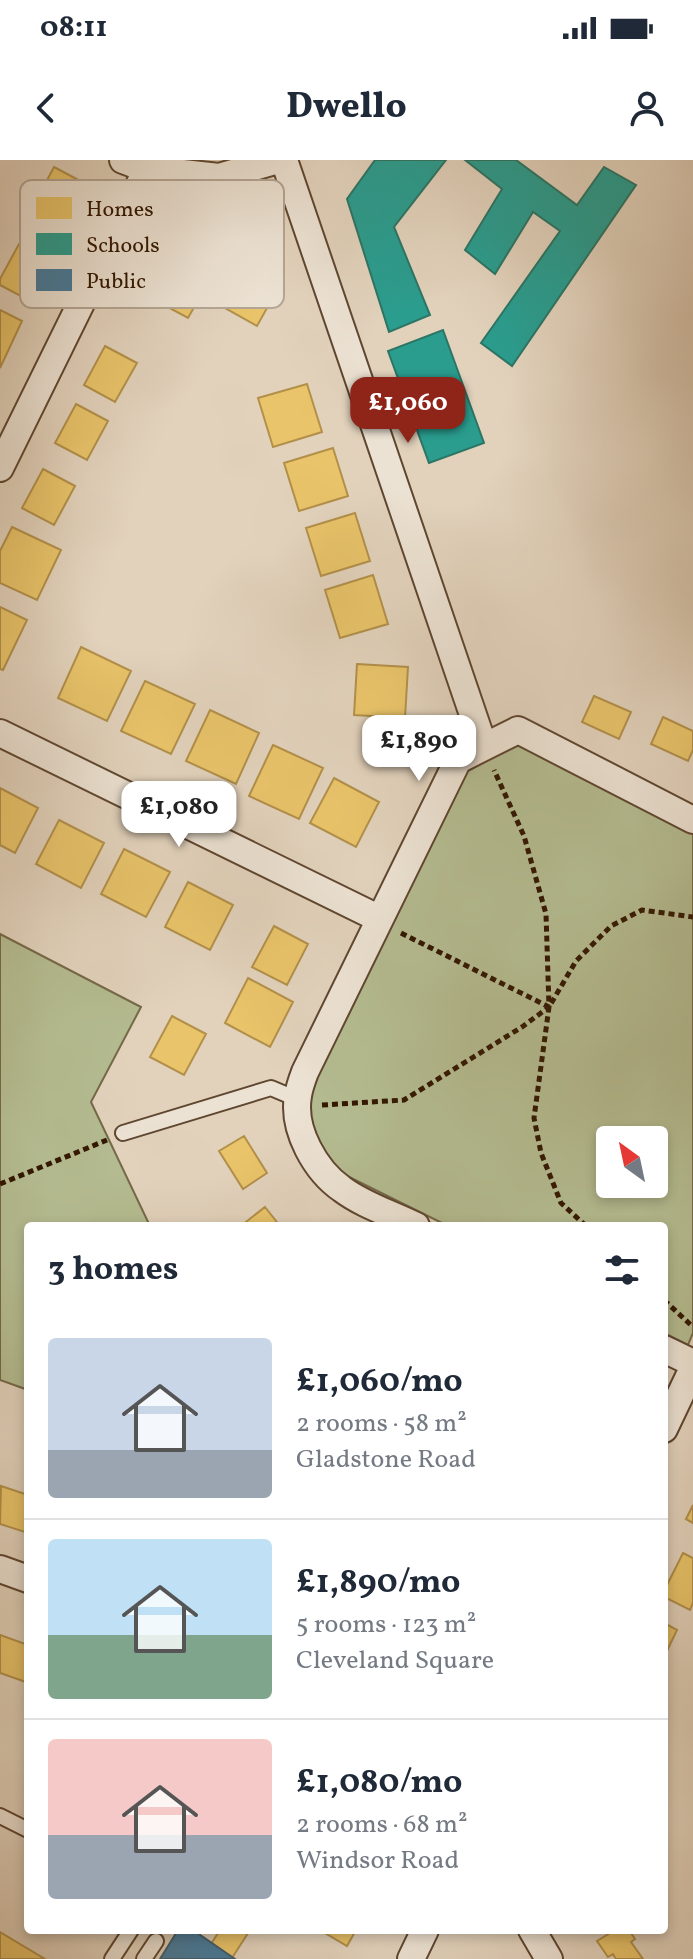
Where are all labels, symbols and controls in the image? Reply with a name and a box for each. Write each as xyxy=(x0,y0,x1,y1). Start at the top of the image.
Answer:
text: 08:11 xyxy=(40,7,107,49)
text: Dwello xyxy=(286,83,407,133)
icon: back xyxy=(24,86,68,130)
icon: person xyxy=(625,86,669,130)
legend xyxy=(20,180,284,308)
text: Homes xyxy=(86,195,154,226)
text: Schools xyxy=(86,231,160,262)
text: Public xyxy=(86,267,146,298)
pin: £1,060 xyxy=(343,377,473,445)
text: £1,060 xyxy=(368,385,448,421)
pin: £1,890 xyxy=(354,715,484,783)
text: £1,890 xyxy=(380,723,458,759)
pin: £1,080 xyxy=(114,781,244,849)
text: £1,080 xyxy=(139,789,219,825)
north arrow xyxy=(596,1126,668,1198)
map controls xyxy=(596,1126,668,1198)
text: 3 homes xyxy=(48,1247,178,1294)
icon: filters xyxy=(600,1248,644,1292)
text: £1,060/mo xyxy=(296,1359,463,1406)
icon: home xyxy=(112,1370,208,1466)
text: 2 rooms · 58 m² xyxy=(296,1406,467,1442)
text: Gladstone Road xyxy=(296,1442,476,1478)
text: £1,890/mo xyxy=(296,1560,461,1607)
icon: home xyxy=(112,1571,208,1667)
text: 5 rooms · 123 m² xyxy=(296,1607,476,1643)
text: Cleveland Square xyxy=(296,1643,494,1679)
text: £1,080/mo xyxy=(296,1760,462,1807)
icon: home xyxy=(112,1771,208,1867)
text: 2 rooms · 68 m² xyxy=(296,1807,468,1843)
text: Windsor Road xyxy=(296,1843,459,1879)

